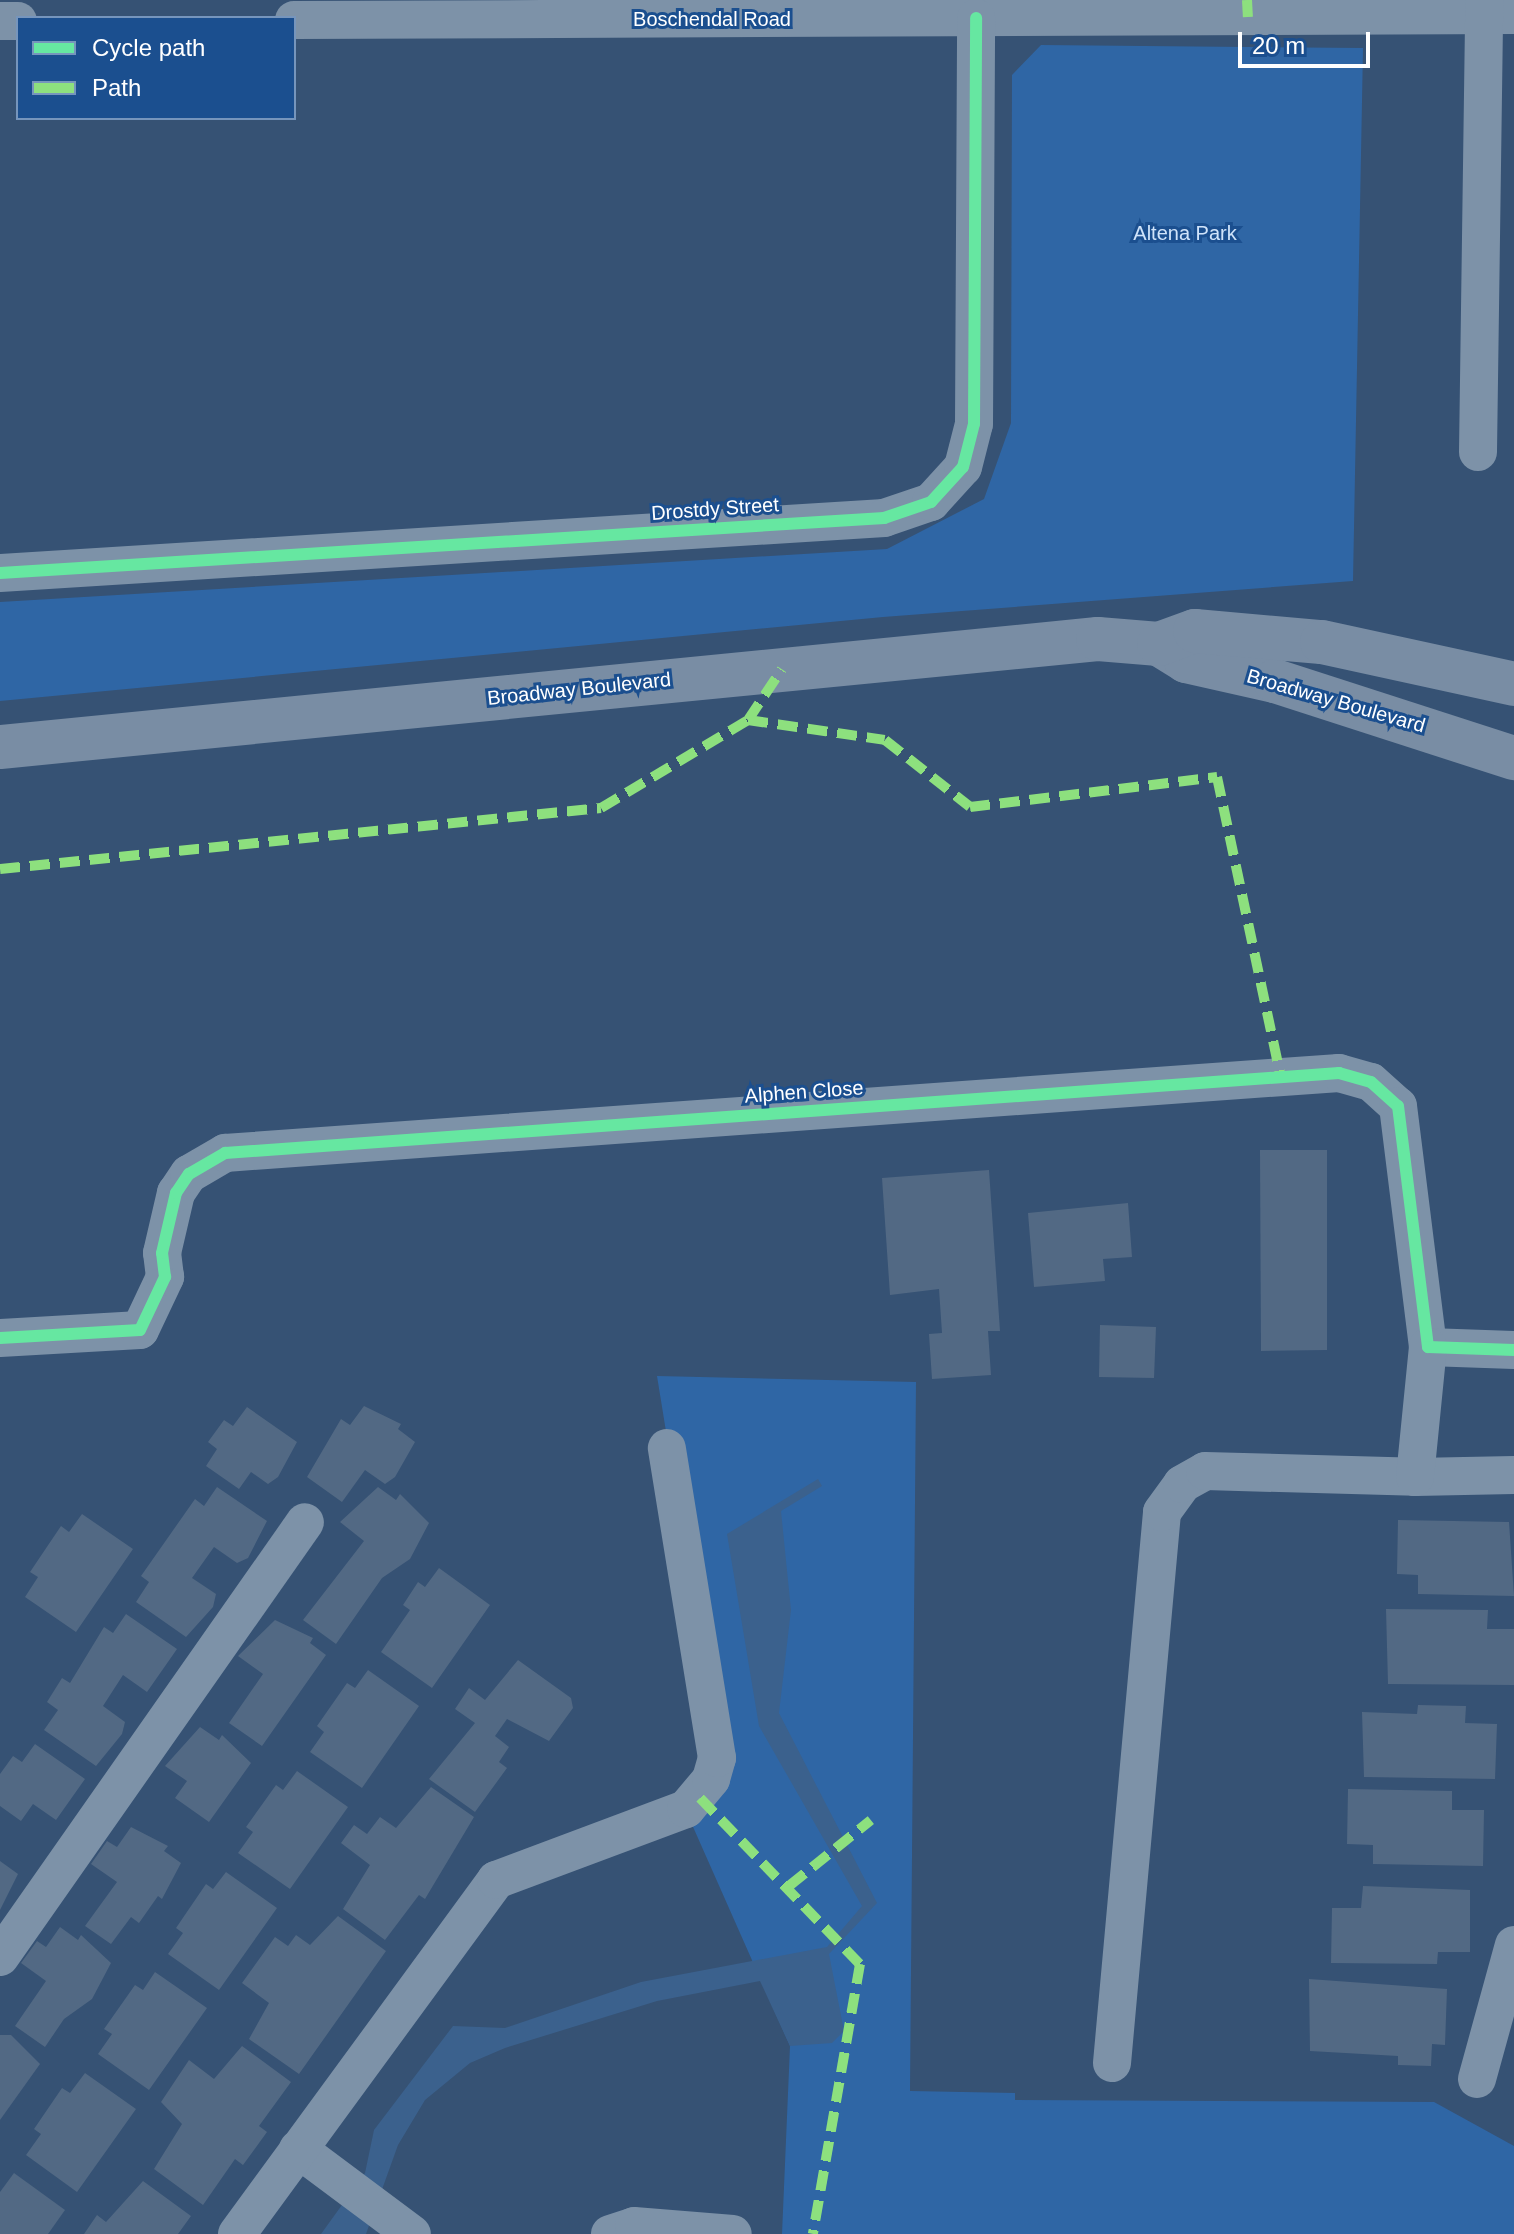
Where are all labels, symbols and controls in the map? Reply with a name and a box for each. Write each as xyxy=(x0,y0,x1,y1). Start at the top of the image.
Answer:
street label: Boschendal Road xyxy=(633,7,791,31)
legend xyxy=(16,16,296,120)
scale bar xyxy=(1242,16,1374,66)
text: 20 m xyxy=(1252,32,1305,59)
text: Cycle path xyxy=(92,34,205,61)
text: Path xyxy=(92,74,141,101)
park label: Altena Park xyxy=(1133,221,1237,245)
street label: Drostdy Street xyxy=(650,493,780,525)
street label: Broadway Boulevard xyxy=(1244,664,1428,738)
street label: Broadway Boulevard xyxy=(486,667,672,711)
street label: Alphen Close xyxy=(744,1076,864,1108)

